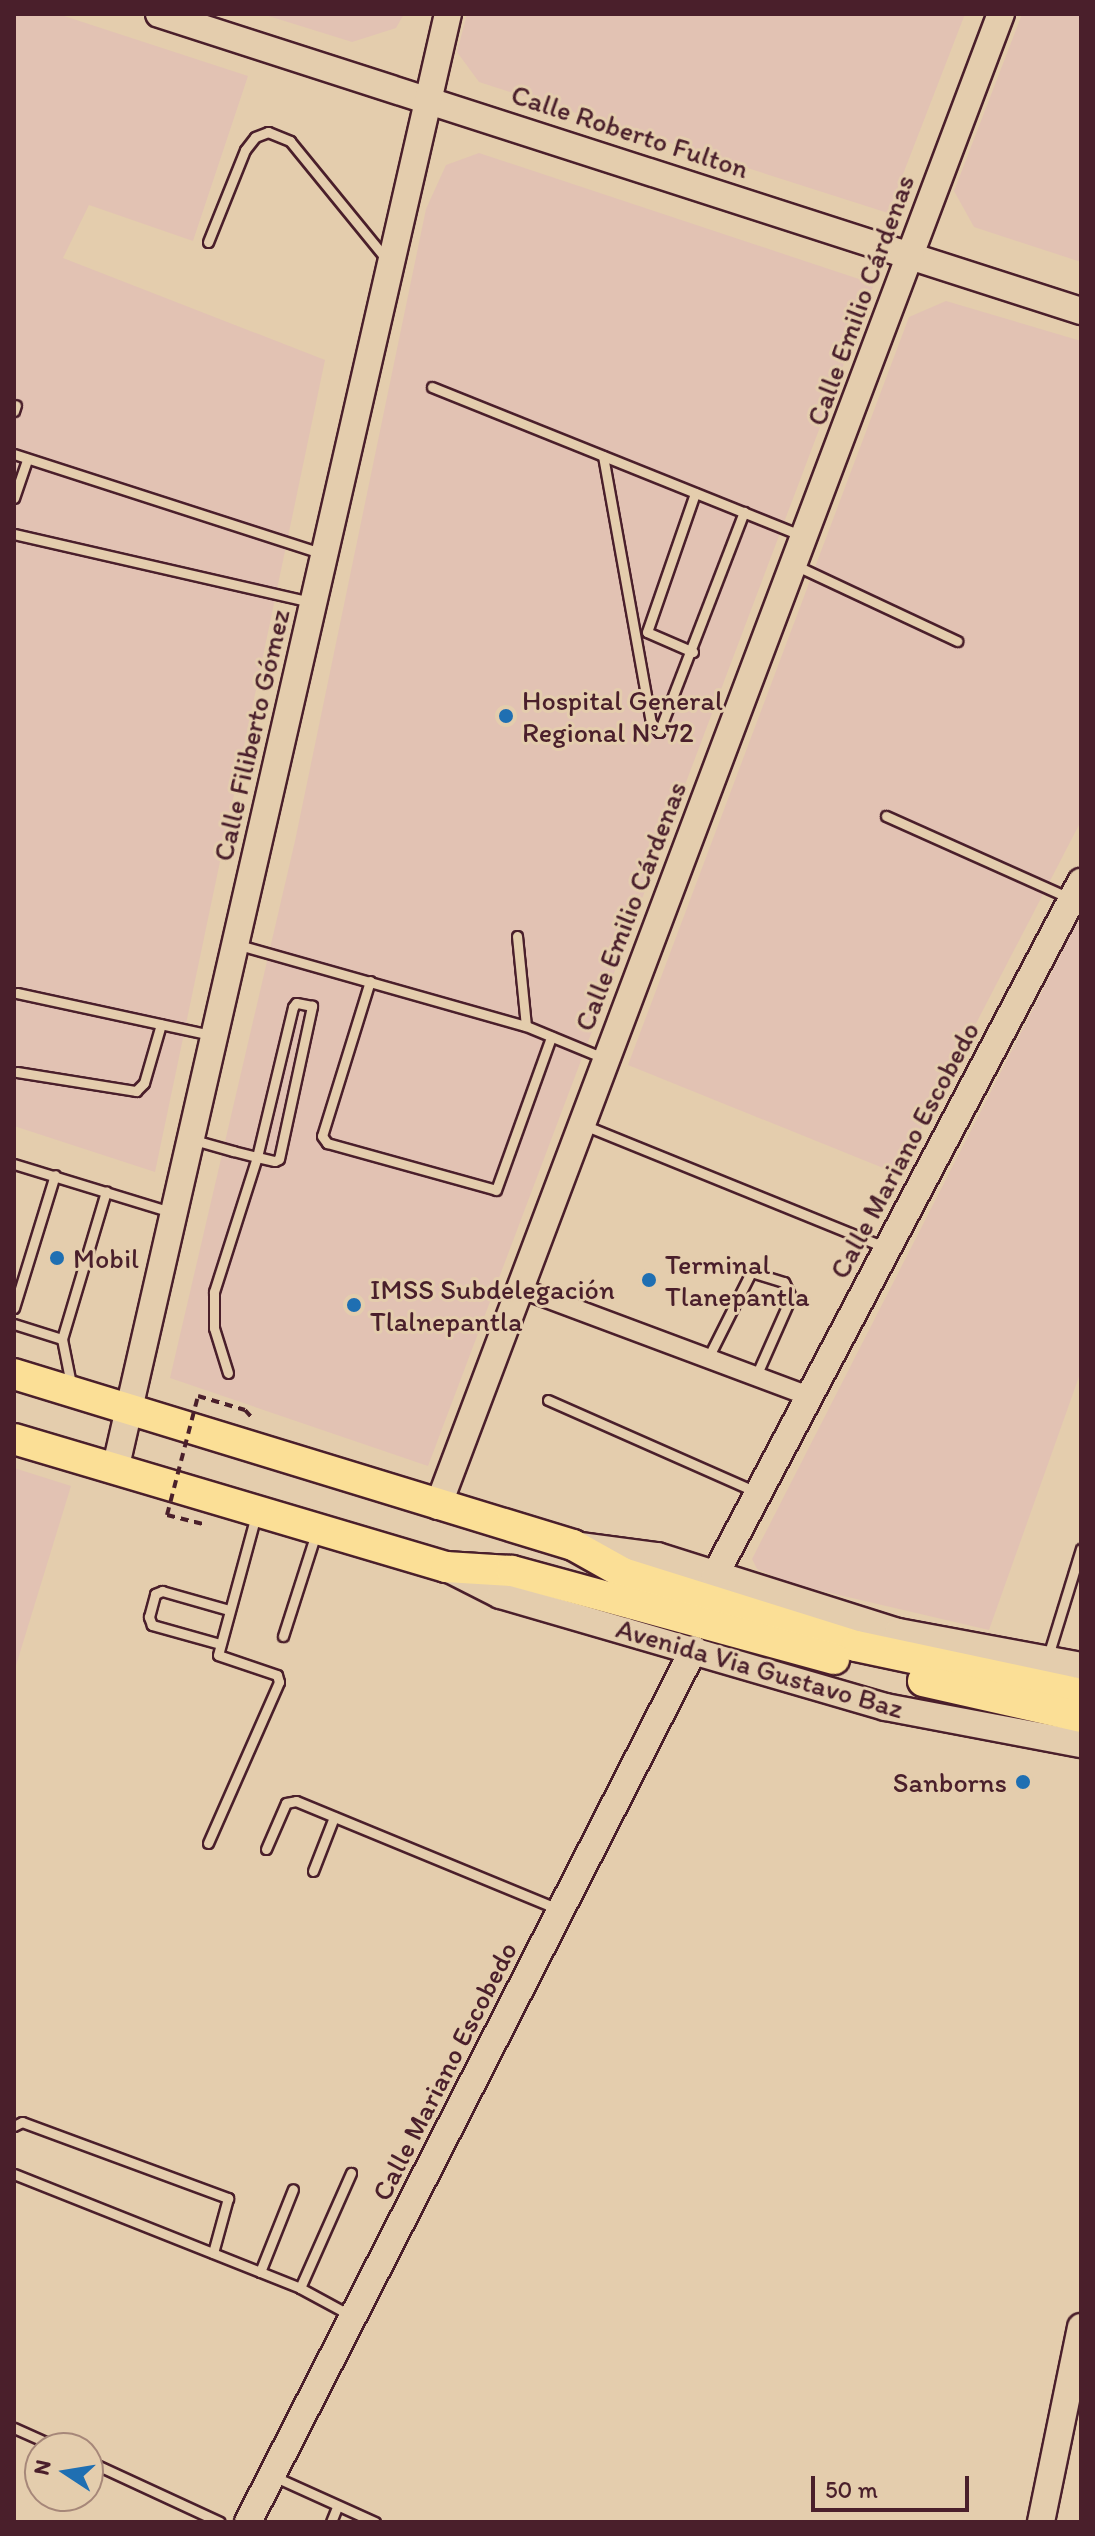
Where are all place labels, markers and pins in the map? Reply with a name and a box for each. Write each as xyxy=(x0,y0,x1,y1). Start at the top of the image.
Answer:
place label: Hospital General Regional N° 72 xyxy=(522,683,723,749)
marker: Hospital General Regional N° 72 xyxy=(497,707,515,725)
place label: Mobil xyxy=(73,1241,139,1275)
place label: Terminal Tlanepantla xyxy=(665,1247,810,1313)
marker: Mobil xyxy=(48,1249,66,1267)
marker: Terminal Tlanepantla xyxy=(640,1271,658,1289)
place label: IMSS Subdelegación Tlalnepantla xyxy=(370,1272,615,1338)
marker: IMSS Subdelegación Tlalnepantla xyxy=(345,1296,363,1314)
place label: Sanborns xyxy=(893,1765,1007,1799)
marker: Sanborns xyxy=(1014,1773,1032,1791)

